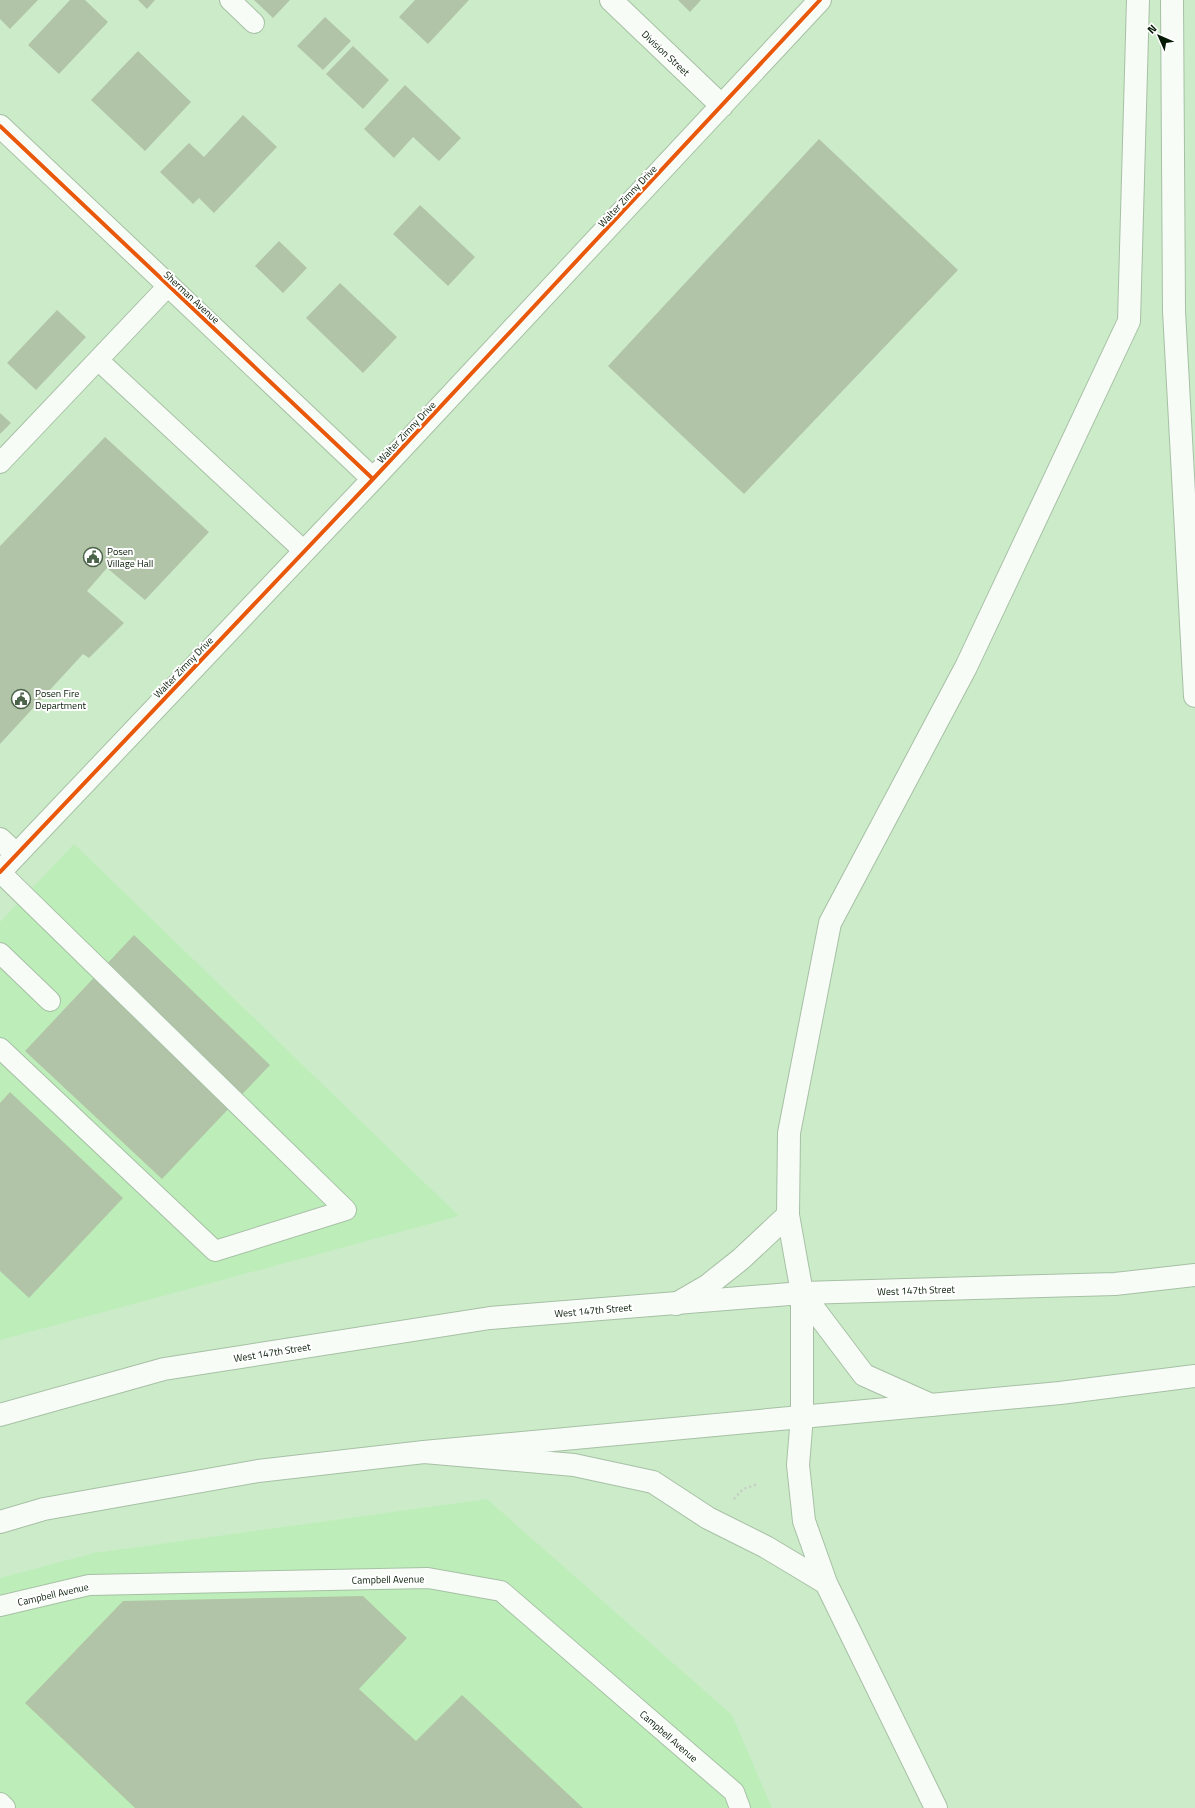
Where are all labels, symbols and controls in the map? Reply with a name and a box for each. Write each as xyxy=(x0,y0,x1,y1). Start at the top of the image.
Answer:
north arrow xyxy=(1139,16,1179,56)
text: N xyxy=(1144,21,1160,37)
street label: Division Street xyxy=(638,27,693,80)
street label: Walter Zimny Drive xyxy=(594,162,660,231)
street label: Sherman Avenue xyxy=(160,267,223,327)
street label: Walter Zimny Drive xyxy=(373,398,439,467)
place label: Posen Village Hall xyxy=(107,544,153,571)
public building icon: Posen Village Hall xyxy=(82,546,104,568)
street label: Walter Zimny Drive xyxy=(150,633,217,701)
place label: Posen Fire Department xyxy=(35,686,86,713)
public building icon: Posen Fire Department xyxy=(10,688,32,710)
street label: West 147th Street xyxy=(877,1282,956,1299)
street label: West 147th Street xyxy=(554,1300,633,1321)
street label: West 147th Street xyxy=(233,1339,312,1366)
street label: Campbell Avenue xyxy=(352,1571,424,1588)
street label: Campbell Avenue xyxy=(16,1579,90,1610)
street label: Campbell Avenue xyxy=(636,1707,701,1766)

